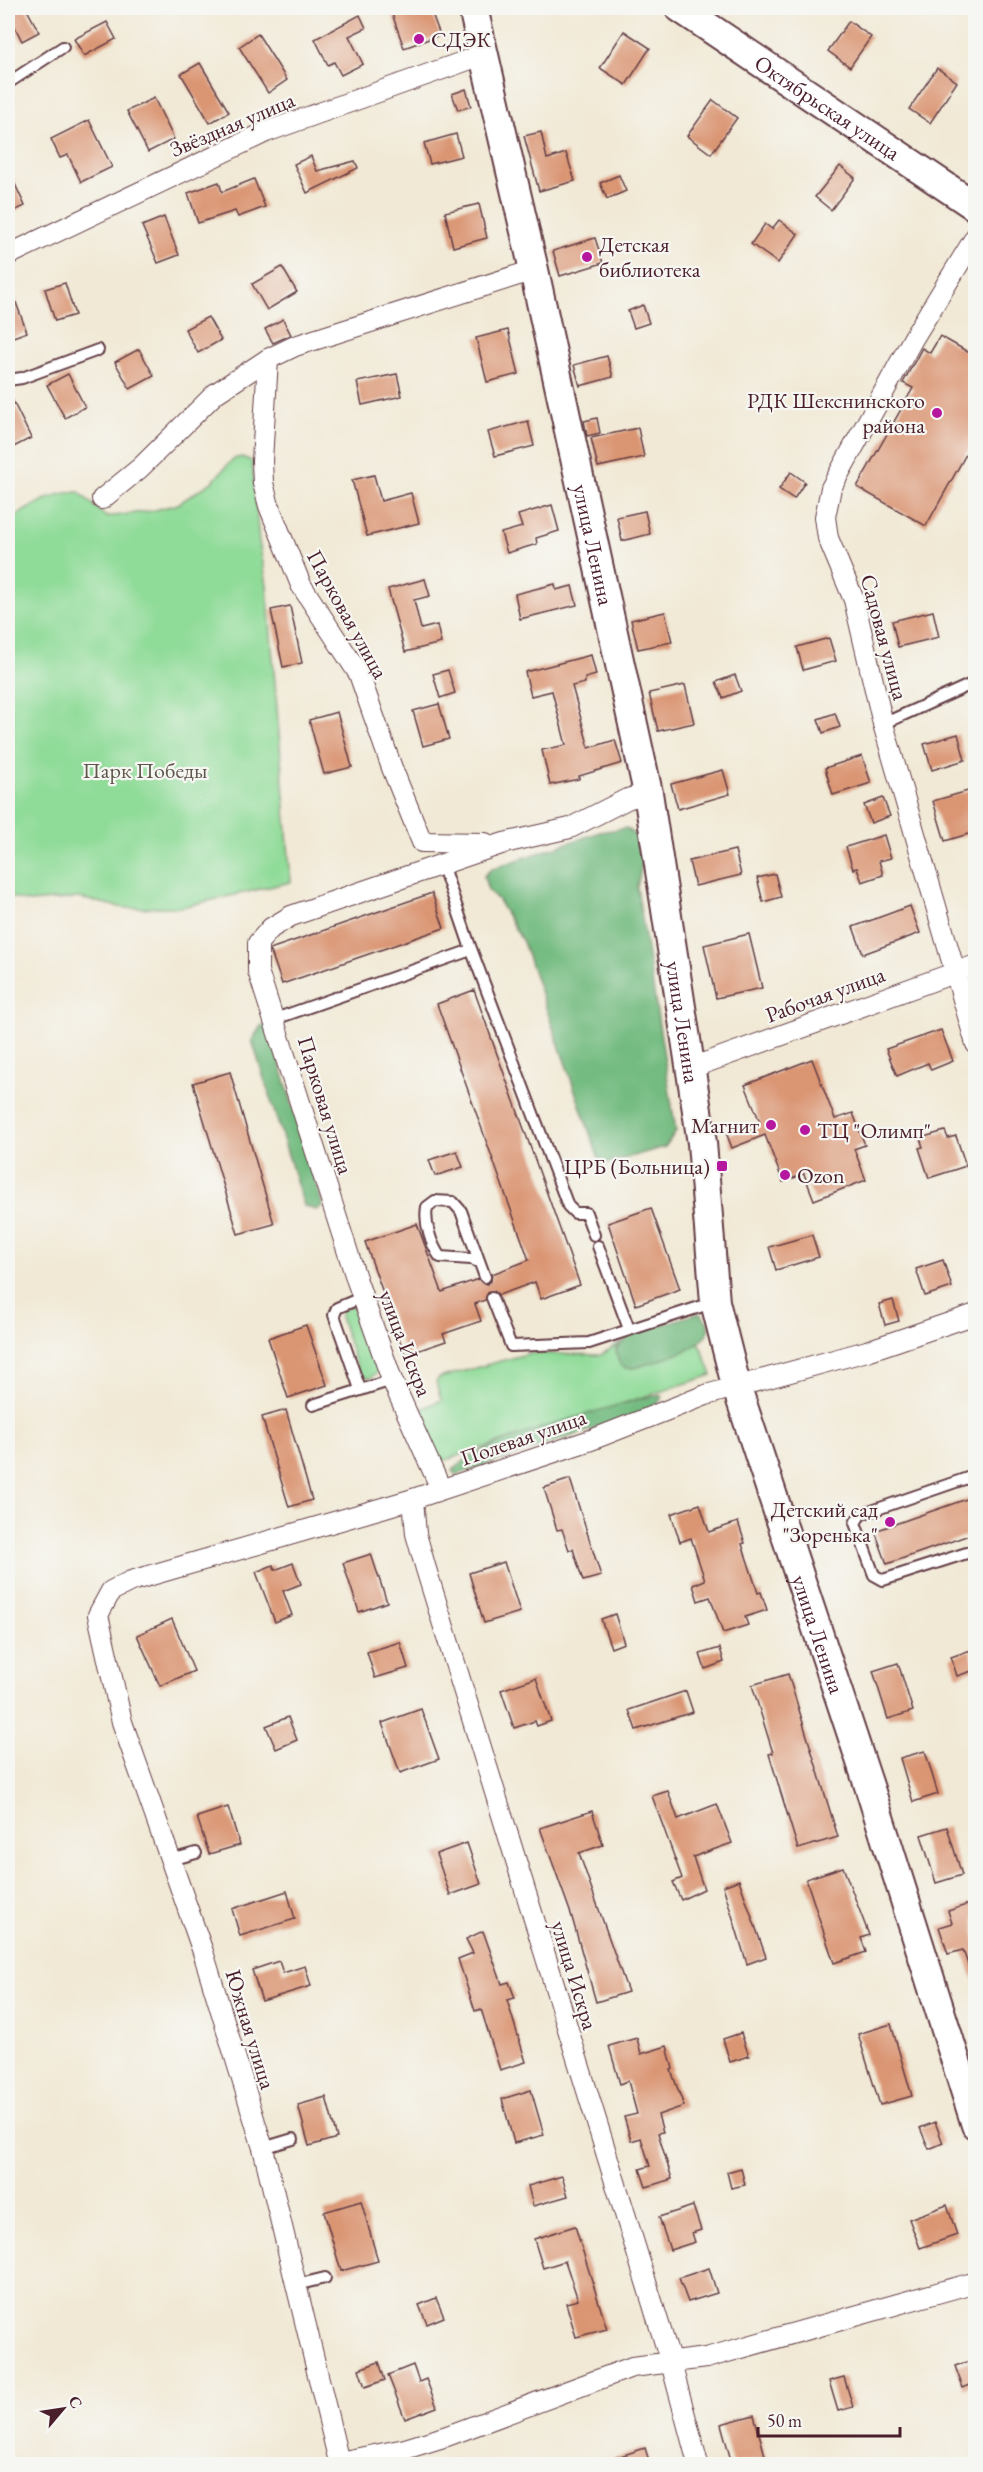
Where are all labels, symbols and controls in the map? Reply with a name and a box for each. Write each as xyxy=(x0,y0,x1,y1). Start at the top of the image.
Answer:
place label: СДЭК xyxy=(431,25,491,54)
marker: СДЭК xyxy=(412,32,426,46)
street label: Октябрьская улица xyxy=(749,48,906,167)
street label: Звёздная улица xyxy=(165,85,299,164)
place label: Детская библиотека xyxy=(599,230,701,284)
marker: Детская библиотека xyxy=(580,250,594,264)
place label: РДК Шекснинского района xyxy=(747,386,925,440)
marker: РДК Шекснинского района xyxy=(930,406,944,420)
street label: улица Ленина xyxy=(566,481,621,608)
street label: Парковая улица xyxy=(300,545,395,684)
street label: Садовая улица xyxy=(854,571,915,703)
park label: Парк Победы xyxy=(83,756,207,785)
street label: улица Ленина xyxy=(659,959,707,1085)
street label: Рабочая улица xyxy=(761,959,889,1029)
street label: Парковая улица xyxy=(291,1032,360,1178)
place label: Магнит xyxy=(691,1111,759,1140)
place label: ТЦ "Олимп" xyxy=(817,1116,931,1145)
marker: Магнит xyxy=(764,1118,778,1132)
marker: ТЦ "Олимп" xyxy=(798,1123,812,1137)
place label: ЦРБ (Больница) xyxy=(564,1152,710,1181)
marker: ЦРБ (Больница) xyxy=(715,1159,729,1173)
place label: Ozon xyxy=(797,1161,845,1190)
marker: Ozon xyxy=(778,1168,792,1182)
street label: улица Искра xyxy=(372,1286,439,1401)
street label: Полевая улица xyxy=(456,1402,590,1473)
place label: Детский сад "Зоренька" xyxy=(771,1495,878,1549)
marker: Детский сад "Зоренька" xyxy=(883,1515,897,1529)
street label: улица Ленина xyxy=(785,1571,851,1698)
street label: улица Искра xyxy=(544,1917,605,2033)
street label: Южная улица xyxy=(219,1966,283,2093)
north arrow xyxy=(33,2379,93,2439)
text: С xyxy=(64,2392,88,2412)
scale bar xyxy=(758,2400,900,2438)
text: 50 m xyxy=(767,2409,802,2432)

